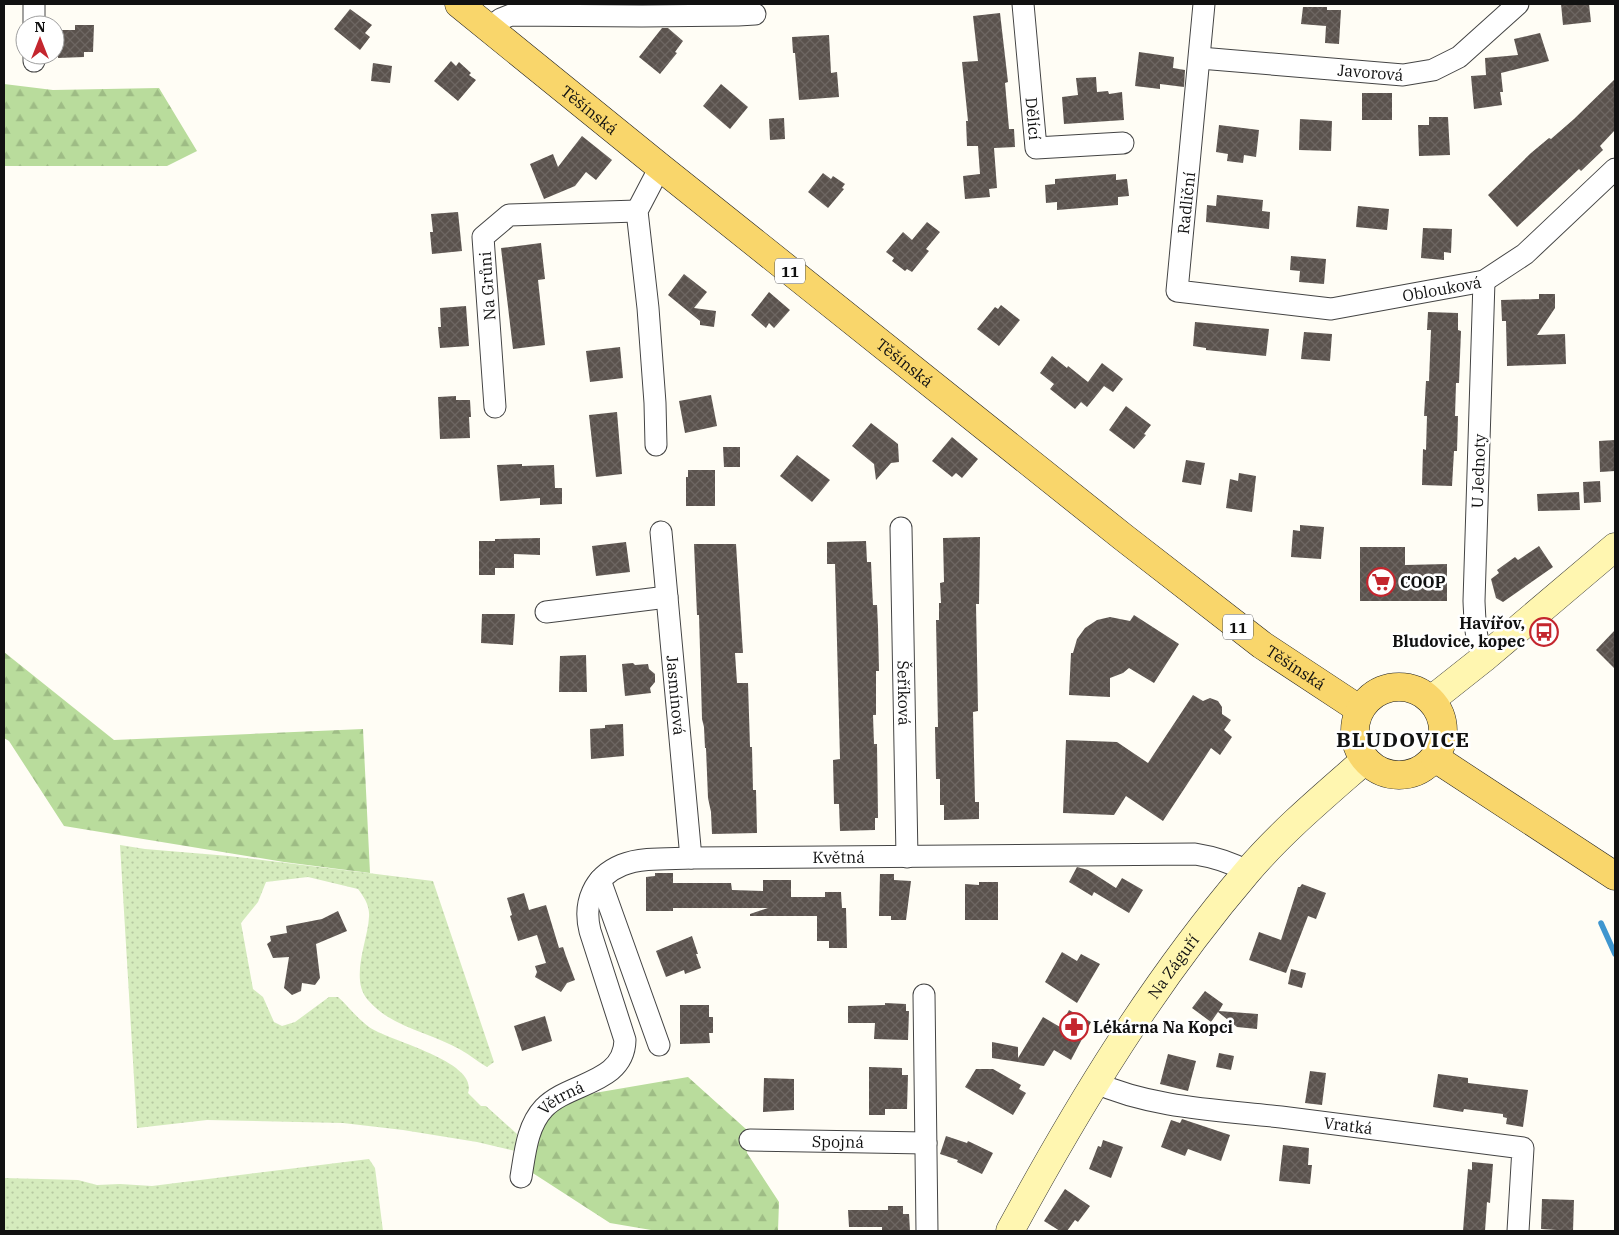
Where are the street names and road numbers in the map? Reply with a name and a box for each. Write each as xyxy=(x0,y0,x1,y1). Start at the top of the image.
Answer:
street label: Javorová xyxy=(1337,60,1404,85)
street label: Těšínská xyxy=(557,81,622,139)
street label: Dělící xyxy=(1021,96,1045,141)
street label: Radliční xyxy=(1173,171,1199,235)
street label: Na Grůni xyxy=(475,251,499,321)
road number: 11 xyxy=(775,258,805,284)
street label: Oblouková xyxy=(1401,272,1483,306)
street label: Těšínská xyxy=(872,334,937,392)
street label: U Jednoty xyxy=(1467,433,1489,509)
road number: 11 xyxy=(1223,614,1253,640)
street label: Těšínská xyxy=(1262,640,1330,694)
street label: Jasmínová xyxy=(662,654,690,736)
street label: Šeříková xyxy=(893,660,915,726)
street label: Květná xyxy=(812,847,865,867)
street label: Na Záguří xyxy=(1143,930,1203,1002)
street label: Větrná xyxy=(533,1076,587,1118)
street label: Vratká xyxy=(1323,1112,1374,1138)
street label: Spojná xyxy=(812,1131,864,1152)

